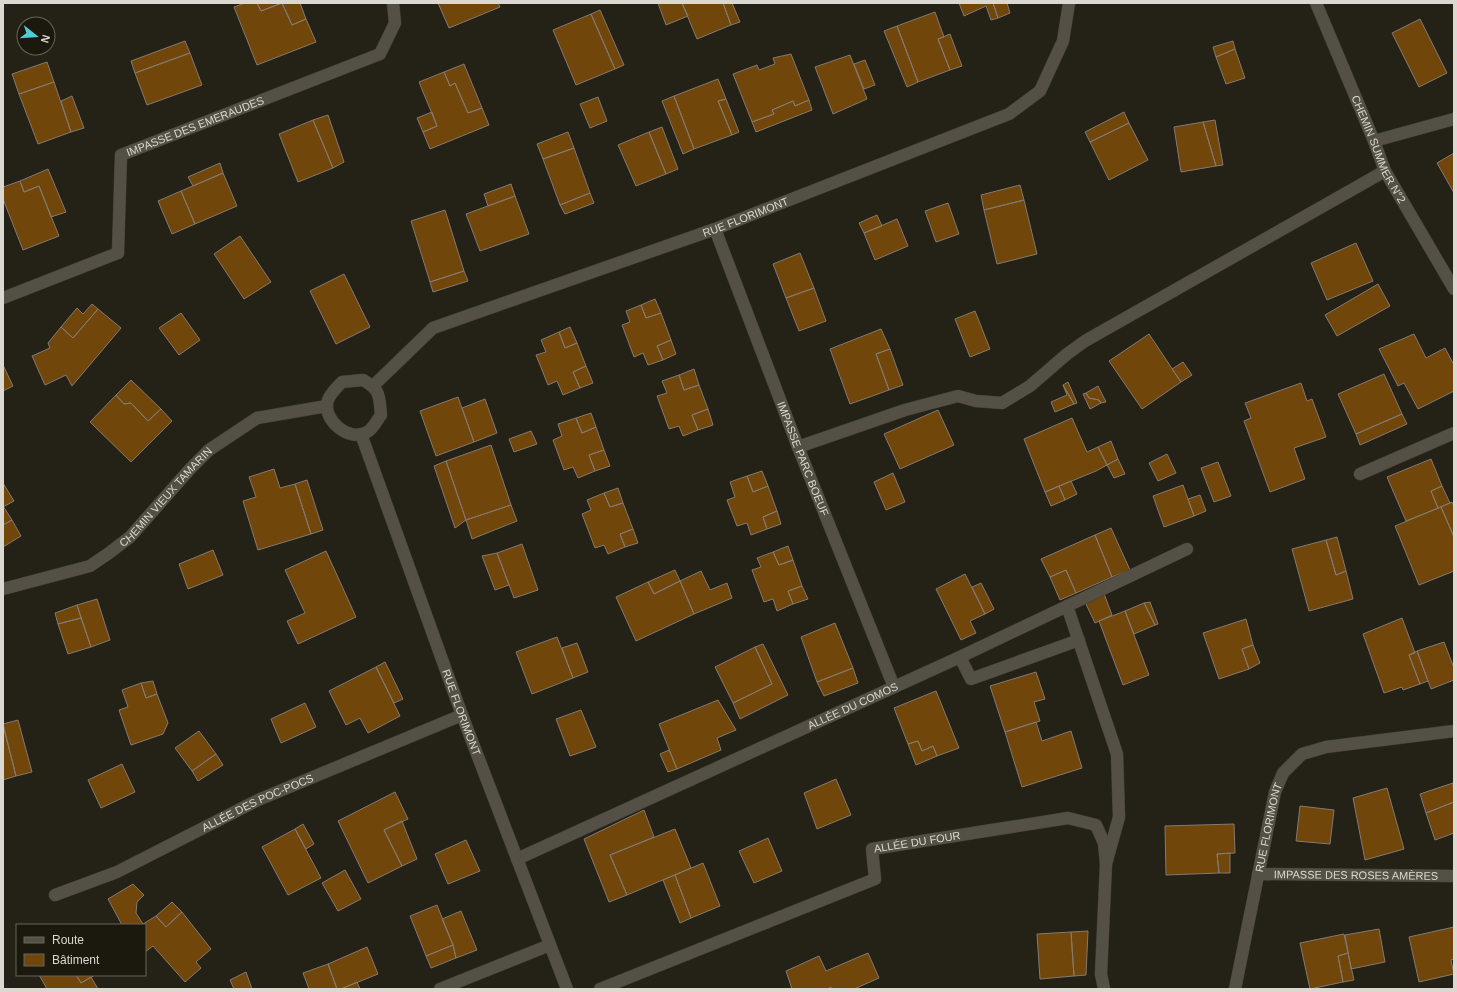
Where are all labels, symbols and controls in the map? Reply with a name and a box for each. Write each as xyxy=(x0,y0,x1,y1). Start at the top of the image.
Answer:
north arrow xyxy=(16,16,56,56)
text: N xyxy=(39,33,52,45)
street label: CHEMIN SUMMER N°2 xyxy=(1349,93,1408,205)
street label: IMPASSE DES EMERAUDES xyxy=(125,94,266,158)
street label: RUE FLORIMONT xyxy=(701,195,790,239)
street label: IMPASSE PARC BOEUF xyxy=(775,400,831,518)
street label: CHEMIN VIEUX TAMARIN xyxy=(117,445,214,549)
street label: RUE FLORIMONT xyxy=(440,668,483,758)
street label: ALLÉE DU COMOS xyxy=(806,680,900,732)
street label: ALLÉE DES POC-POCS xyxy=(200,772,315,834)
street label: RUE FLORIMONT xyxy=(1253,781,1284,873)
street label: ALLÉE DU FOUR xyxy=(873,829,961,855)
street label: IMPASSE DES ROSES AMÈRES xyxy=(1274,868,1438,882)
legend xyxy=(16,924,146,976)
text: Route xyxy=(52,933,84,947)
text: Bâtiment xyxy=(52,953,100,967)

